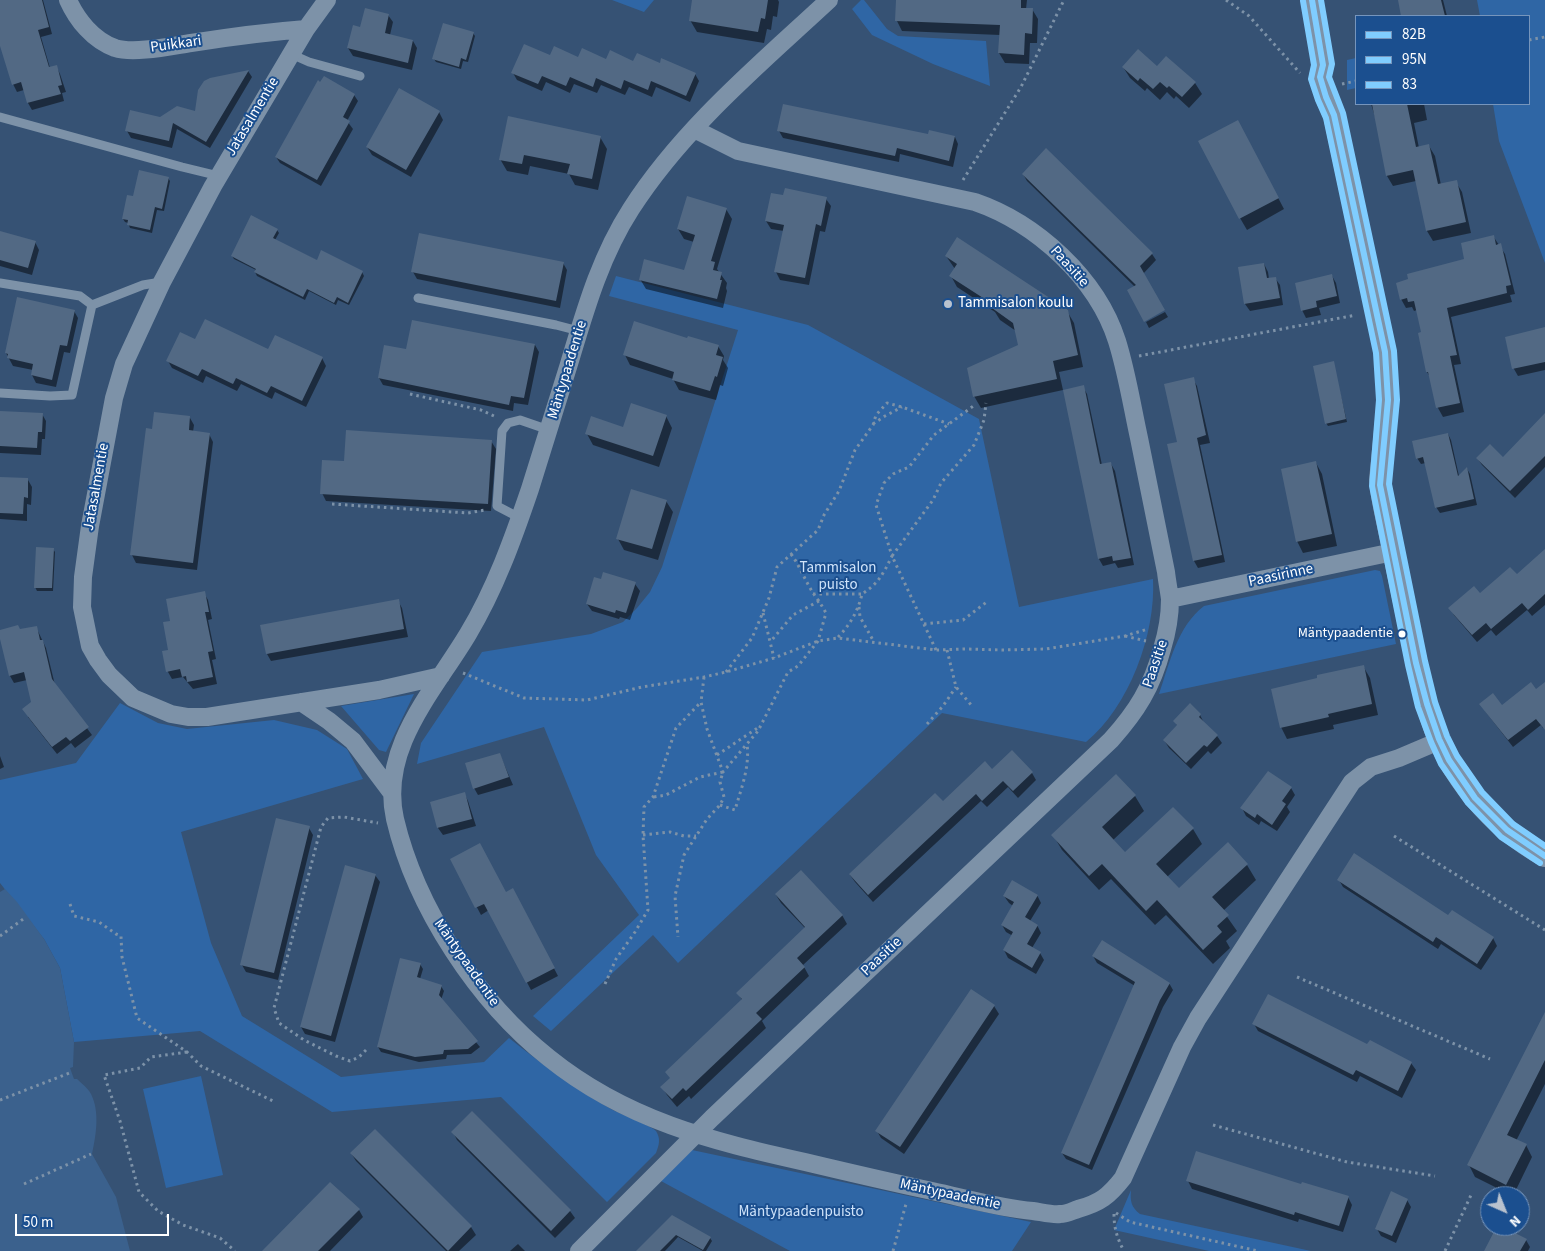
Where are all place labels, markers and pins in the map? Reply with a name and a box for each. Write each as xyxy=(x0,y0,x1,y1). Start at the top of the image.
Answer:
place label: Tammisalon koulu xyxy=(958,295,1074,313)
marker: Tammisalon koulu xyxy=(942,298,954,310)
place label: Mäntypaadentie xyxy=(1298,626,1393,642)
marker: Mäntypaadentie xyxy=(1397,629,1407,639)

